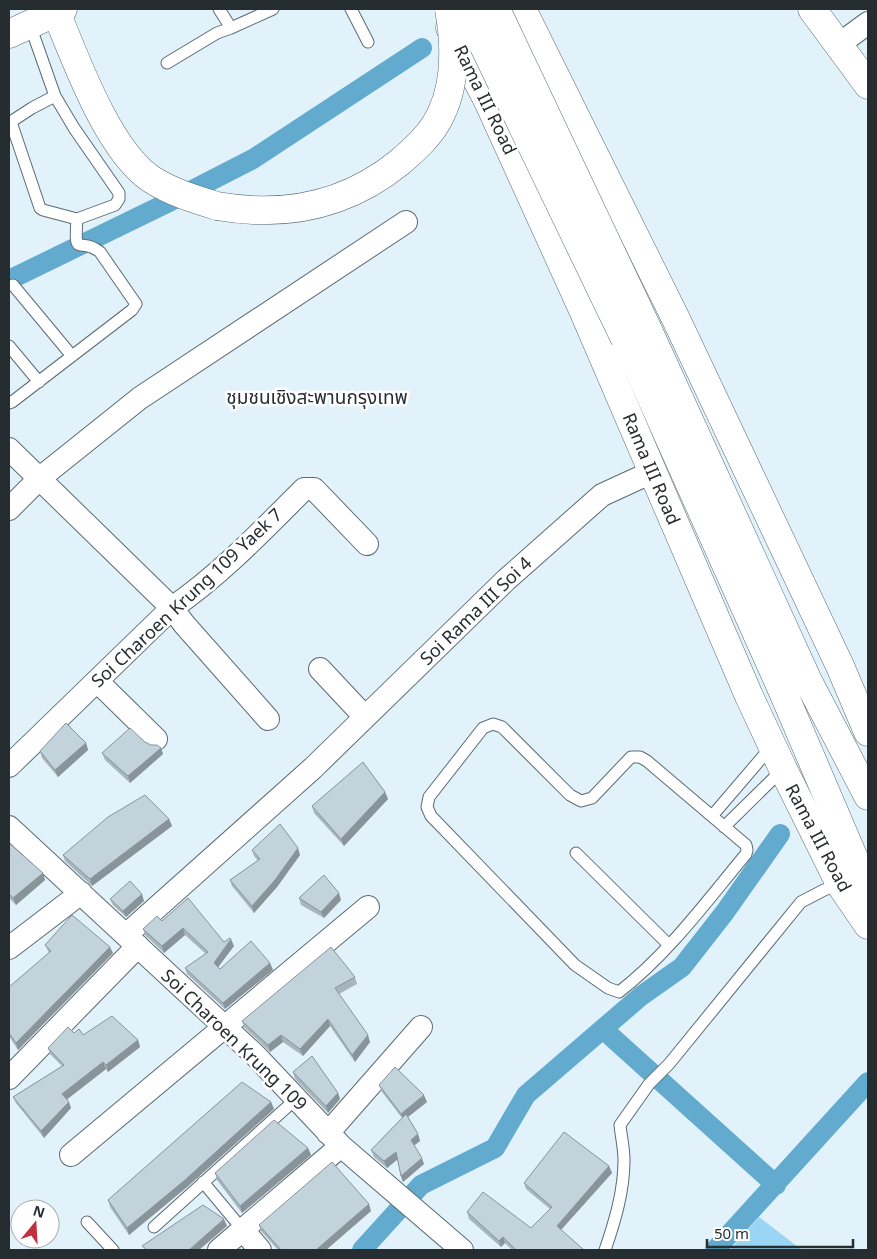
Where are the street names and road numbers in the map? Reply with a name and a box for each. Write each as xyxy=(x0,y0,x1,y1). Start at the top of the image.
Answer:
street label: Rama III Road xyxy=(446,41,523,160)
street label: Rama III Road xyxy=(615,409,686,529)
street label: Soi Charoen Krung 109 Yaek 7 xyxy=(86,502,289,694)
street label: Soi Rama III Soi 4 xyxy=(414,551,538,672)
street label: Rama III Road xyxy=(778,779,857,897)
street label: Soi Charoen Krung 109 xyxy=(154,963,313,1117)

